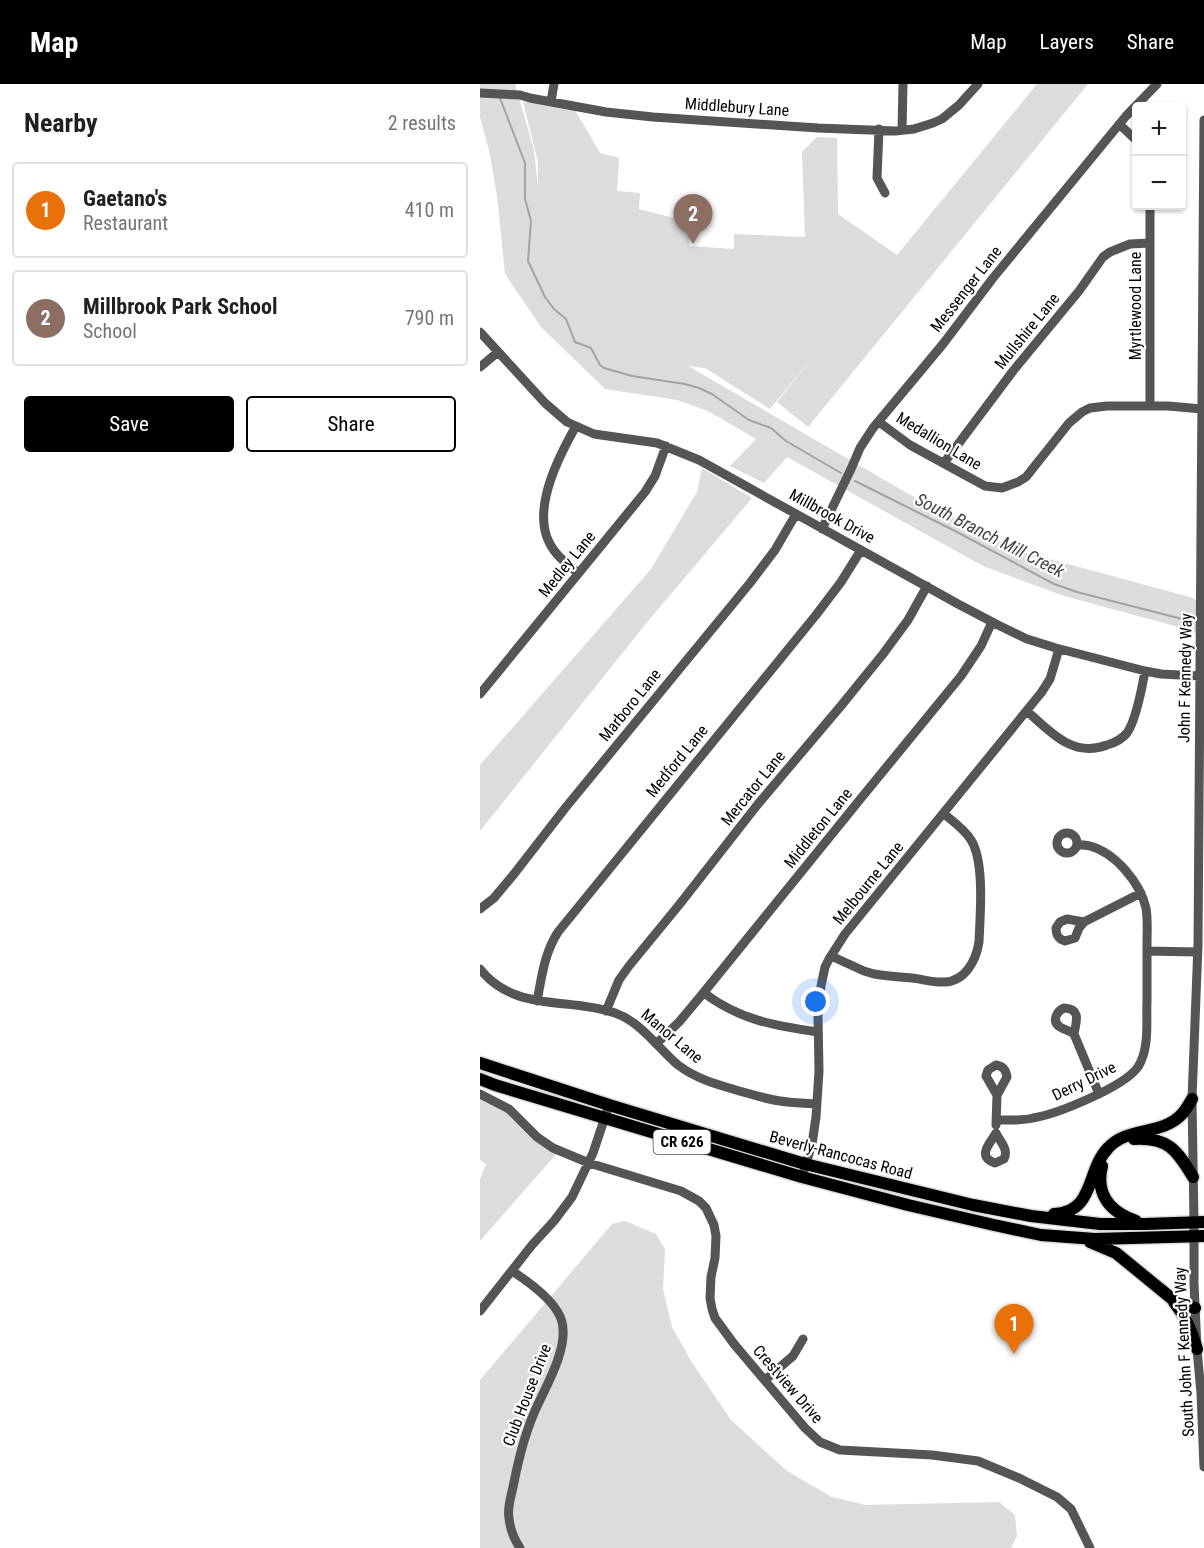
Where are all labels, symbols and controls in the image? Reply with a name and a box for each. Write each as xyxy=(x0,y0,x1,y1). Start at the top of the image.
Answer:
text: Map xyxy=(30,26,78,59)
text: Map xyxy=(970,30,1007,54)
text: Layers xyxy=(1040,30,1094,54)
text: Share xyxy=(1127,30,1174,54)
street label: Middlebury Lane xyxy=(684,94,790,120)
map controls xyxy=(1132,102,1186,210)
button: + xyxy=(1132,102,1186,156)
text: Nearby xyxy=(24,108,98,138)
text: 2 results xyxy=(388,111,456,135)
button: − xyxy=(1132,156,1186,210)
text: Gaetano's xyxy=(83,186,167,211)
pin: 2 xyxy=(674,194,712,244)
text: 1 xyxy=(40,198,51,222)
text: 410 m xyxy=(405,198,454,222)
text: Restaurant xyxy=(83,211,168,235)
street label: Messenger Lane xyxy=(927,242,1005,336)
street label: Myrtlewood Lane xyxy=(1126,252,1145,360)
street label: Mullshire Lane xyxy=(991,289,1063,373)
text: Millbrook Park School xyxy=(83,294,277,319)
text: 2 xyxy=(40,306,51,330)
text: 790 m xyxy=(405,306,454,330)
text: School xyxy=(83,319,137,343)
button: Save xyxy=(24,396,234,452)
button: Share xyxy=(246,396,456,452)
street label: Medallion Lane xyxy=(893,408,985,474)
street label: Millbrook Drive xyxy=(786,485,878,547)
water label: South Branch Mill Creek xyxy=(912,488,1069,582)
street label: Medley Lane xyxy=(535,527,599,601)
street label: John F Kennedy Way xyxy=(1174,613,1196,743)
street label: Marboro Lane xyxy=(595,665,665,745)
street label: Medford Lane xyxy=(642,721,712,801)
street label: Mercator Lane xyxy=(717,747,789,829)
street label: Middleton Lane xyxy=(780,784,856,872)
street label: Melbourne Lane xyxy=(829,838,907,928)
your location xyxy=(801,987,830,1016)
street label: Manor Lane xyxy=(637,1005,707,1067)
street label: Derry Drive xyxy=(1049,1057,1119,1105)
street label: Beverly-Rancocas Road xyxy=(768,1127,914,1183)
road number: CR 626 xyxy=(654,1130,710,1154)
street label: South John F Kennedy Way xyxy=(1170,1266,1198,1437)
pin: 1 xyxy=(994,1304,1034,1354)
street label: Club House Drive xyxy=(499,1341,555,1449)
street label: Crestview Drive xyxy=(749,1341,827,1427)

